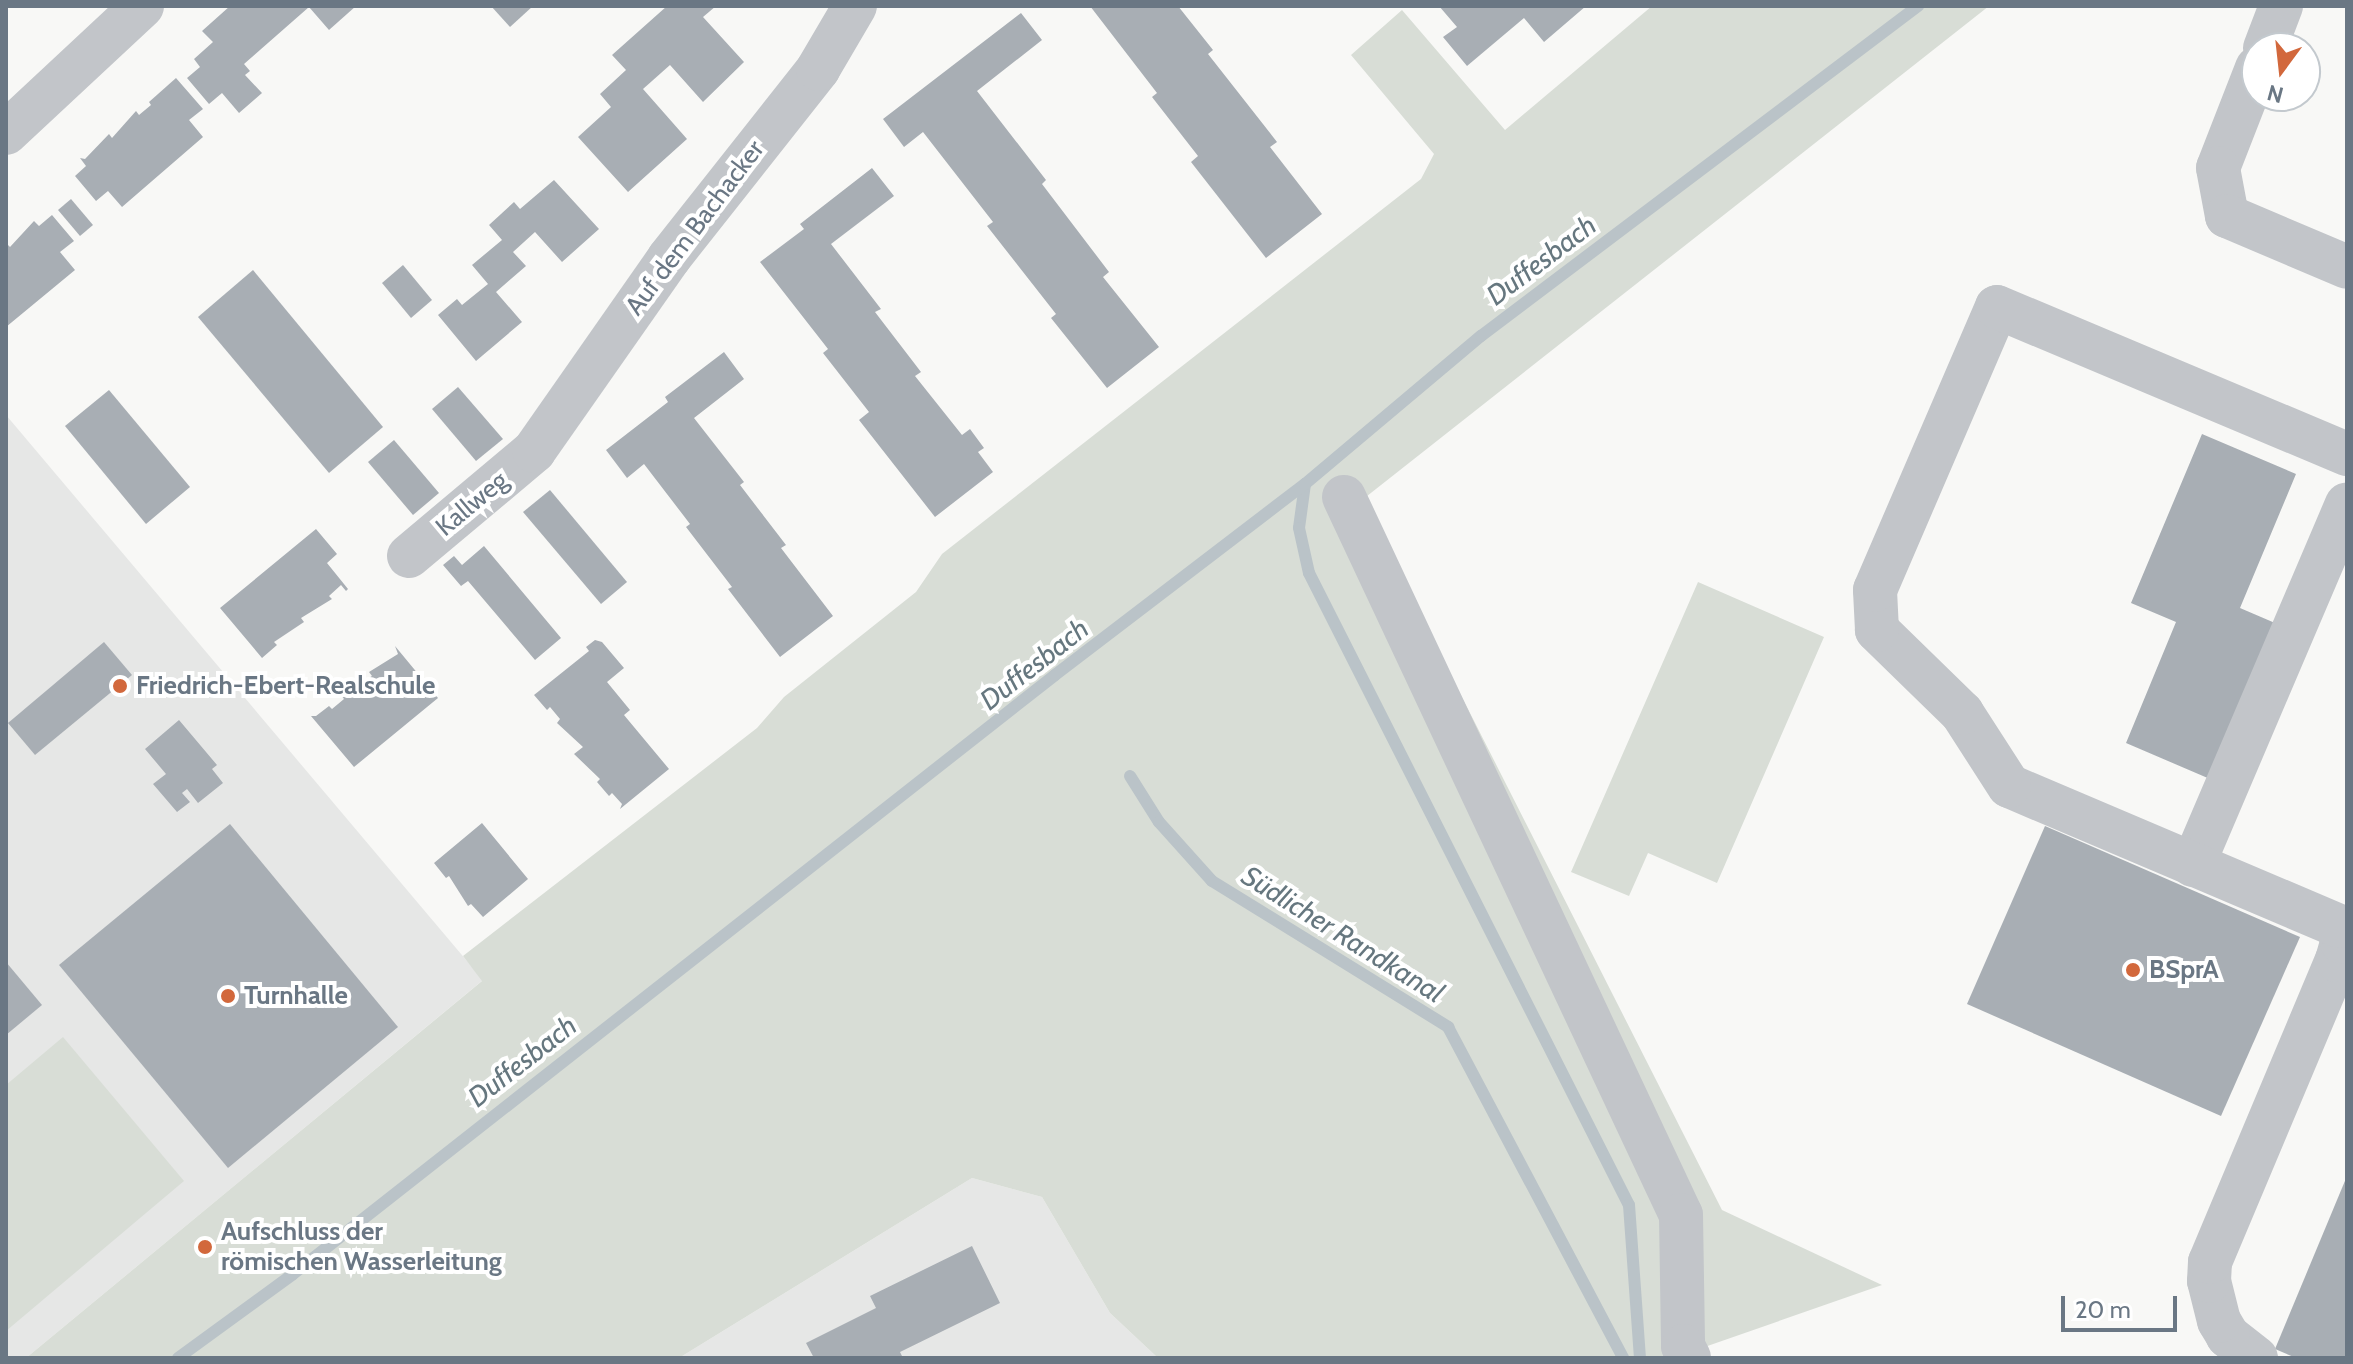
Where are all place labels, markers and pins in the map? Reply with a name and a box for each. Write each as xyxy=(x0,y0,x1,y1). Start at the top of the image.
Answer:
place label: Friedrich-Ebert-Realschule xyxy=(136,670,435,702)
marker: Friedrich-Ebert-Realschule xyxy=(111,677,129,695)
place label: BSprA xyxy=(2149,954,2219,986)
marker: BSprA xyxy=(2124,961,2142,979)
place label: Turnhalle xyxy=(244,980,348,1012)
marker: Turnhalle xyxy=(219,987,237,1005)
place label: Aufschluss der römischen Wasserleitung xyxy=(221,1216,502,1278)
marker: Aufschluss der römischen Wasserleitung xyxy=(196,1238,214,1256)

